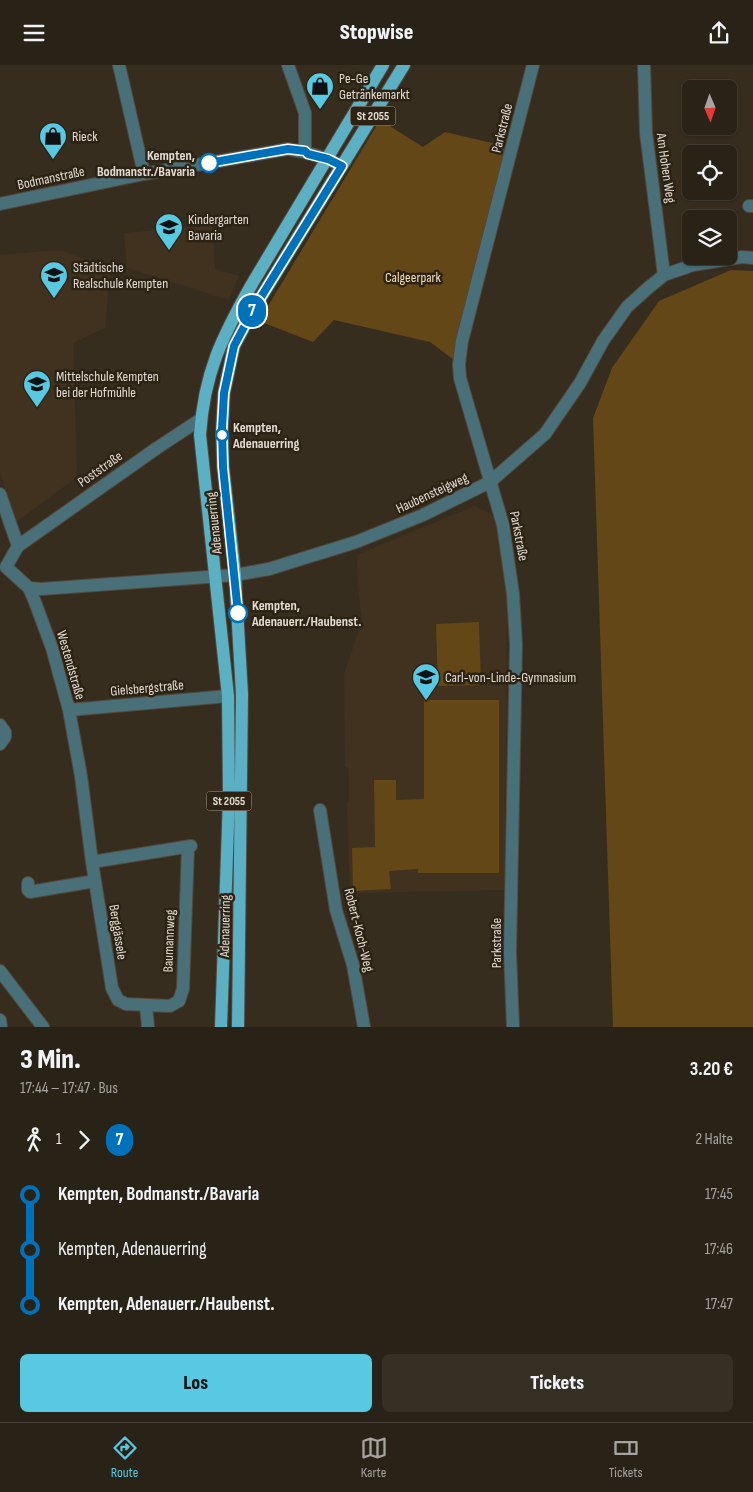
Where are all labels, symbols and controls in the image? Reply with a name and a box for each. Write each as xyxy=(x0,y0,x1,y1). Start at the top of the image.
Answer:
icon: menu xyxy=(20,19,48,47)
text: Stopwise xyxy=(340,19,413,46)
icon: share xyxy=(705,19,733,47)
place label: Pe-Ge Getränkemarkt xyxy=(339,70,410,103)
shop icon: Pe-Ge Getränkemarkt xyxy=(305,71,335,110)
north arrow xyxy=(682,80,738,135)
map controls xyxy=(682,80,737,265)
street label: Parkstraße xyxy=(488,102,516,154)
road number: St 2055 xyxy=(350,106,396,125)
shop icon: Rieck xyxy=(38,121,68,160)
place label: Rieck xyxy=(72,128,98,145)
street label: Am Hohen Weg xyxy=(653,131,679,204)
button: locate xyxy=(682,145,737,200)
place label: Kempten, Bodmanstr./Bavaria xyxy=(97,147,195,180)
marker: Kempten, Bodmanstr./Bavaria xyxy=(199,153,219,173)
street label: Bodmanstraße xyxy=(16,163,86,193)
button: layers xyxy=(682,210,737,265)
place label: Kindergarten Bavaria xyxy=(188,211,249,244)
school or university icon: Kindergarten Bavaria xyxy=(154,212,184,251)
place label: Städtische Realschule Kempten xyxy=(73,259,168,292)
school or university icon: Städtische Realschule Kempten xyxy=(39,260,69,299)
park label: Calgeerpark xyxy=(385,269,442,286)
line badge: 7 xyxy=(236,295,268,327)
text: 7 xyxy=(248,300,256,321)
place label: Mittelschule Kempten bei der Hofmühle xyxy=(56,368,159,401)
school or university icon: Mittelschule Kempten bei der Hofmühle xyxy=(22,369,52,408)
place label: Kempten, Adenauerring xyxy=(232,419,299,452)
marker: Kempten, Adenauerring xyxy=(215,428,229,442)
street label: Poststraße xyxy=(74,447,126,491)
street label: Haubensteigweg xyxy=(393,469,471,517)
street label: Adenauerring xyxy=(202,491,226,556)
street label: Parkstraße xyxy=(506,510,532,562)
place label: Kempten, Adenauerr./Haubenst. xyxy=(251,597,361,630)
marker: Kempten, Adenauerr./Haubenst. xyxy=(228,603,248,623)
street label: Westendstraße xyxy=(53,628,89,702)
school or university icon: Carl-von-Linde-Gymnasium xyxy=(411,662,441,701)
place label: Carl-von-Linde-Gymnasium xyxy=(445,669,576,686)
street label: Gielsbergstraße xyxy=(110,676,184,700)
road number: St 2055 xyxy=(206,791,252,811)
street label: Robert-Koch-Weg xyxy=(340,886,378,974)
street label: Adenauerring xyxy=(216,894,234,958)
street label: Berggässele xyxy=(105,903,131,961)
street label: Baumannweg xyxy=(159,909,179,973)
street label: Parkstraße xyxy=(488,918,505,968)
text: 3 Min. xyxy=(20,1043,81,1076)
text: 3.20 € xyxy=(690,1058,733,1081)
text: 17:44 – 17:47 · Bus xyxy=(20,1079,118,1098)
icon: walk xyxy=(20,1126,48,1154)
icon: forward xyxy=(70,1126,98,1154)
text: 7 xyxy=(116,1129,123,1150)
text: 1 xyxy=(56,1130,62,1149)
text: 2 Halte xyxy=(695,1130,733,1149)
text: Kempten, Bodmanstr./Bavaria xyxy=(58,1183,259,1206)
text: 17:45 xyxy=(705,1185,733,1204)
text: Kempten, Adenauerring xyxy=(58,1238,207,1261)
text: 17:46 xyxy=(704,1240,733,1259)
text: Kempten, Adenauerr./Haubenst. xyxy=(58,1293,275,1316)
text: 17:47 xyxy=(705,1295,733,1314)
button: Los xyxy=(20,1354,372,1412)
button: Tickets xyxy=(382,1354,733,1412)
tab: Route xyxy=(111,1434,139,1481)
tab: Karte xyxy=(360,1434,388,1481)
tab: Tickets xyxy=(609,1434,642,1481)

